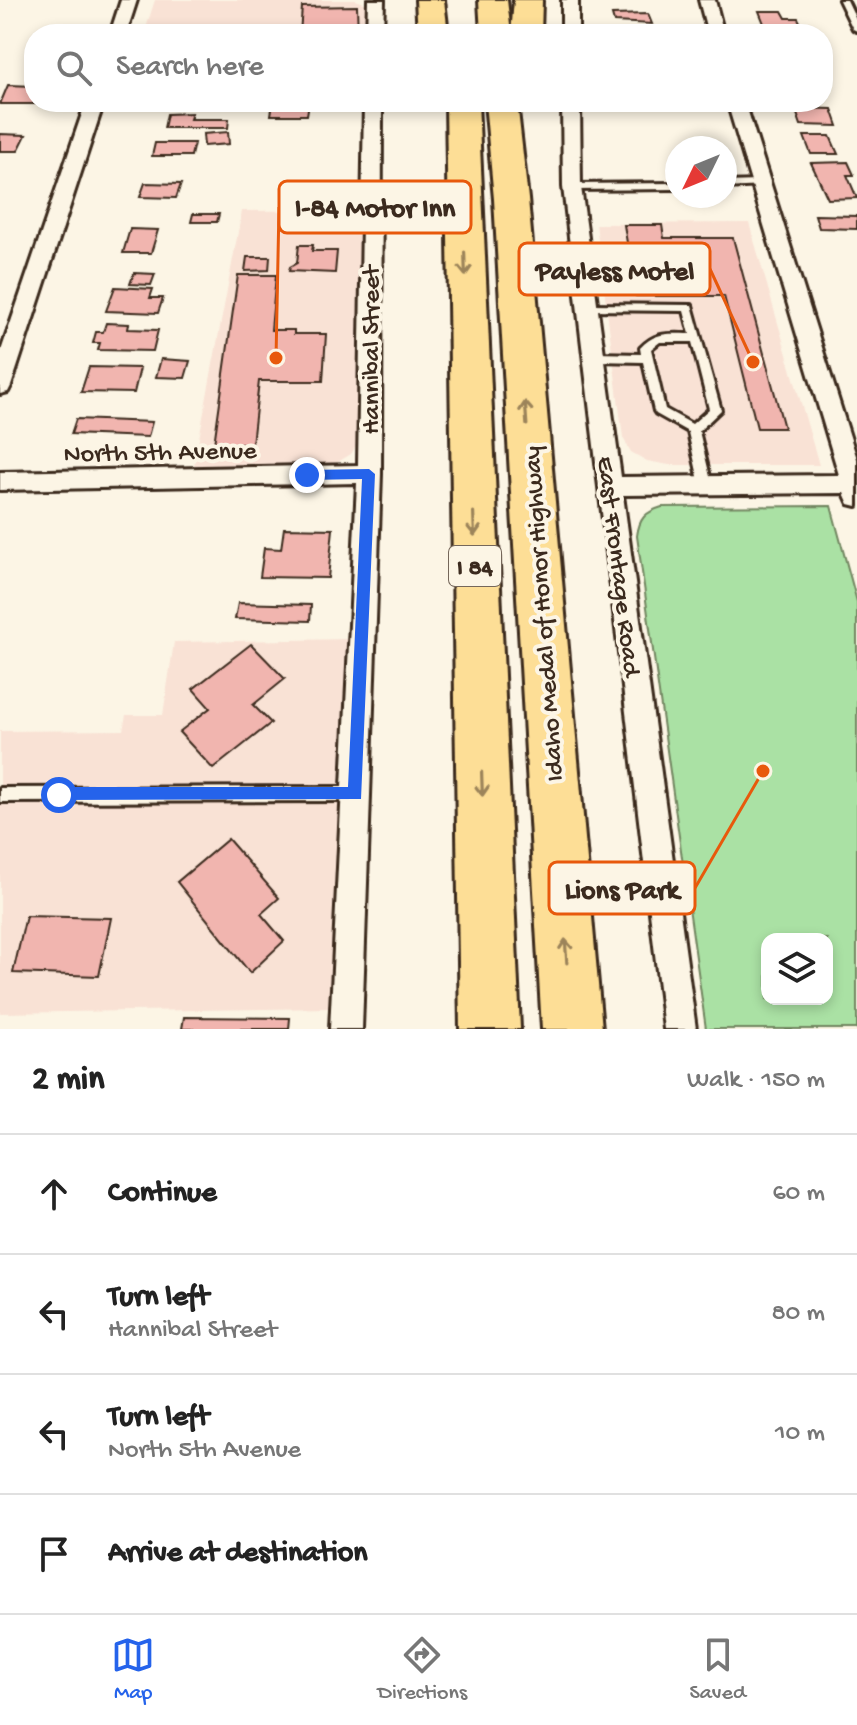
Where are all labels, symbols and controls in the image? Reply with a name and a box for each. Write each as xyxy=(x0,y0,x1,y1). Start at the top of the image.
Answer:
search box xyxy=(24,24,833,112)
icon: search xyxy=(52,46,96,90)
text: Search here xyxy=(116,51,264,86)
north arrow xyxy=(665,136,737,208)
callout: I-84 Motor Inn xyxy=(279,181,471,233)
text: I-84 Motor Inn xyxy=(295,194,456,227)
callout: Payless Motel xyxy=(519,243,710,295)
one-way arrow xyxy=(458,250,473,277)
text: Payless Motel xyxy=(534,257,694,290)
street label: Hannibal Street xyxy=(358,263,389,435)
one-way arrow xyxy=(518,400,533,427)
street label: North 5th Avenue xyxy=(63,437,257,472)
street label: Idaho Medal of Honor Highway xyxy=(518,445,573,783)
street label: East Frontage Road xyxy=(588,455,646,680)
route end xyxy=(289,457,325,493)
one-way arrow xyxy=(466,510,481,537)
road number: I 84 xyxy=(449,546,501,586)
one-way arrow xyxy=(475,770,490,797)
route start xyxy=(41,777,77,813)
callout: Lions Park xyxy=(549,862,695,914)
text: Lions Park xyxy=(565,876,683,909)
map controls xyxy=(761,933,833,1005)
button: layers xyxy=(761,933,833,1005)
one-way arrow xyxy=(558,938,573,965)
text: 2 min xyxy=(32,1061,104,1101)
text: Walk · 150 m xyxy=(687,1066,825,1097)
icon: ahead xyxy=(32,1172,76,1216)
text: Continue xyxy=(108,1177,217,1212)
text: 60 m xyxy=(772,1179,825,1210)
text: Turn left xyxy=(108,1281,209,1316)
icon: left xyxy=(32,1292,76,1336)
text: 80 m xyxy=(771,1299,825,1330)
text: Hannibal Street xyxy=(108,1316,277,1347)
text: Turn left xyxy=(108,1401,209,1436)
icon: left xyxy=(32,1412,76,1456)
text: 10 m xyxy=(775,1419,825,1450)
text: North 5th Avenue xyxy=(108,1436,301,1467)
icon: arrive xyxy=(32,1532,76,1576)
text: Arrive at destination xyxy=(108,1537,368,1572)
tab: Map xyxy=(111,1633,155,1707)
tab: Directions xyxy=(378,1633,467,1707)
tab: Saved xyxy=(689,1633,746,1707)

